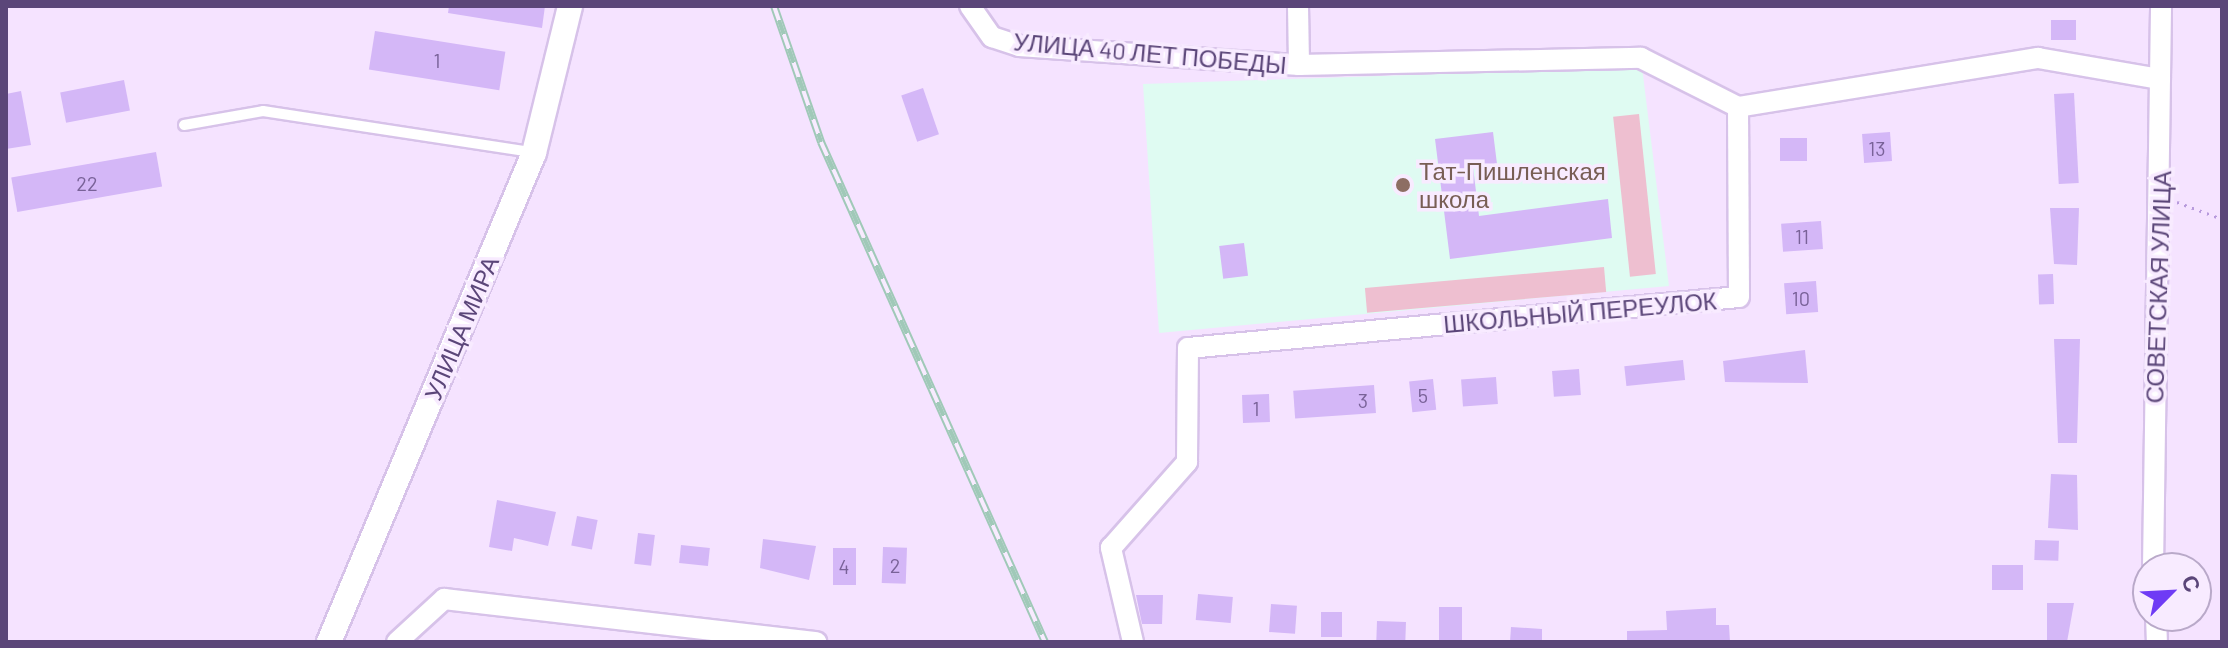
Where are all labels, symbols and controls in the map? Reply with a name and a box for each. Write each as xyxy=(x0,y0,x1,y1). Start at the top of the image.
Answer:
street label: УЛИЦА 40 ЛЕТ ПОБЕДЫ xyxy=(1012,27,1288,79)
house number: 1 xyxy=(434,48,440,72)
house number: 13 xyxy=(1868,136,1886,160)
place label: Тат-Пишленская школа xyxy=(1419,157,1606,213)
street label: СОВЕТСКАЯ УЛИЦА xyxy=(2140,170,2176,404)
house number: 22 xyxy=(76,171,98,195)
marker: Тат-Пишленская школа xyxy=(1394,176,1412,194)
house number: 11 xyxy=(1795,224,1809,248)
street label: УЛИЦА МИРА xyxy=(418,252,504,404)
street label: ШКОЛЬНЫЙ ПЕРЕУЛОК xyxy=(1442,286,1718,338)
house number: 10 xyxy=(1792,286,1810,310)
house number: 5 xyxy=(1418,383,1428,407)
house number: 3 xyxy=(1358,388,1368,412)
house number: 1 xyxy=(1253,396,1259,420)
north arrow xyxy=(2132,552,2212,632)
house number: 2 xyxy=(890,553,900,577)
house number: 4 xyxy=(838,554,850,578)
text: С xyxy=(2177,570,2207,596)

